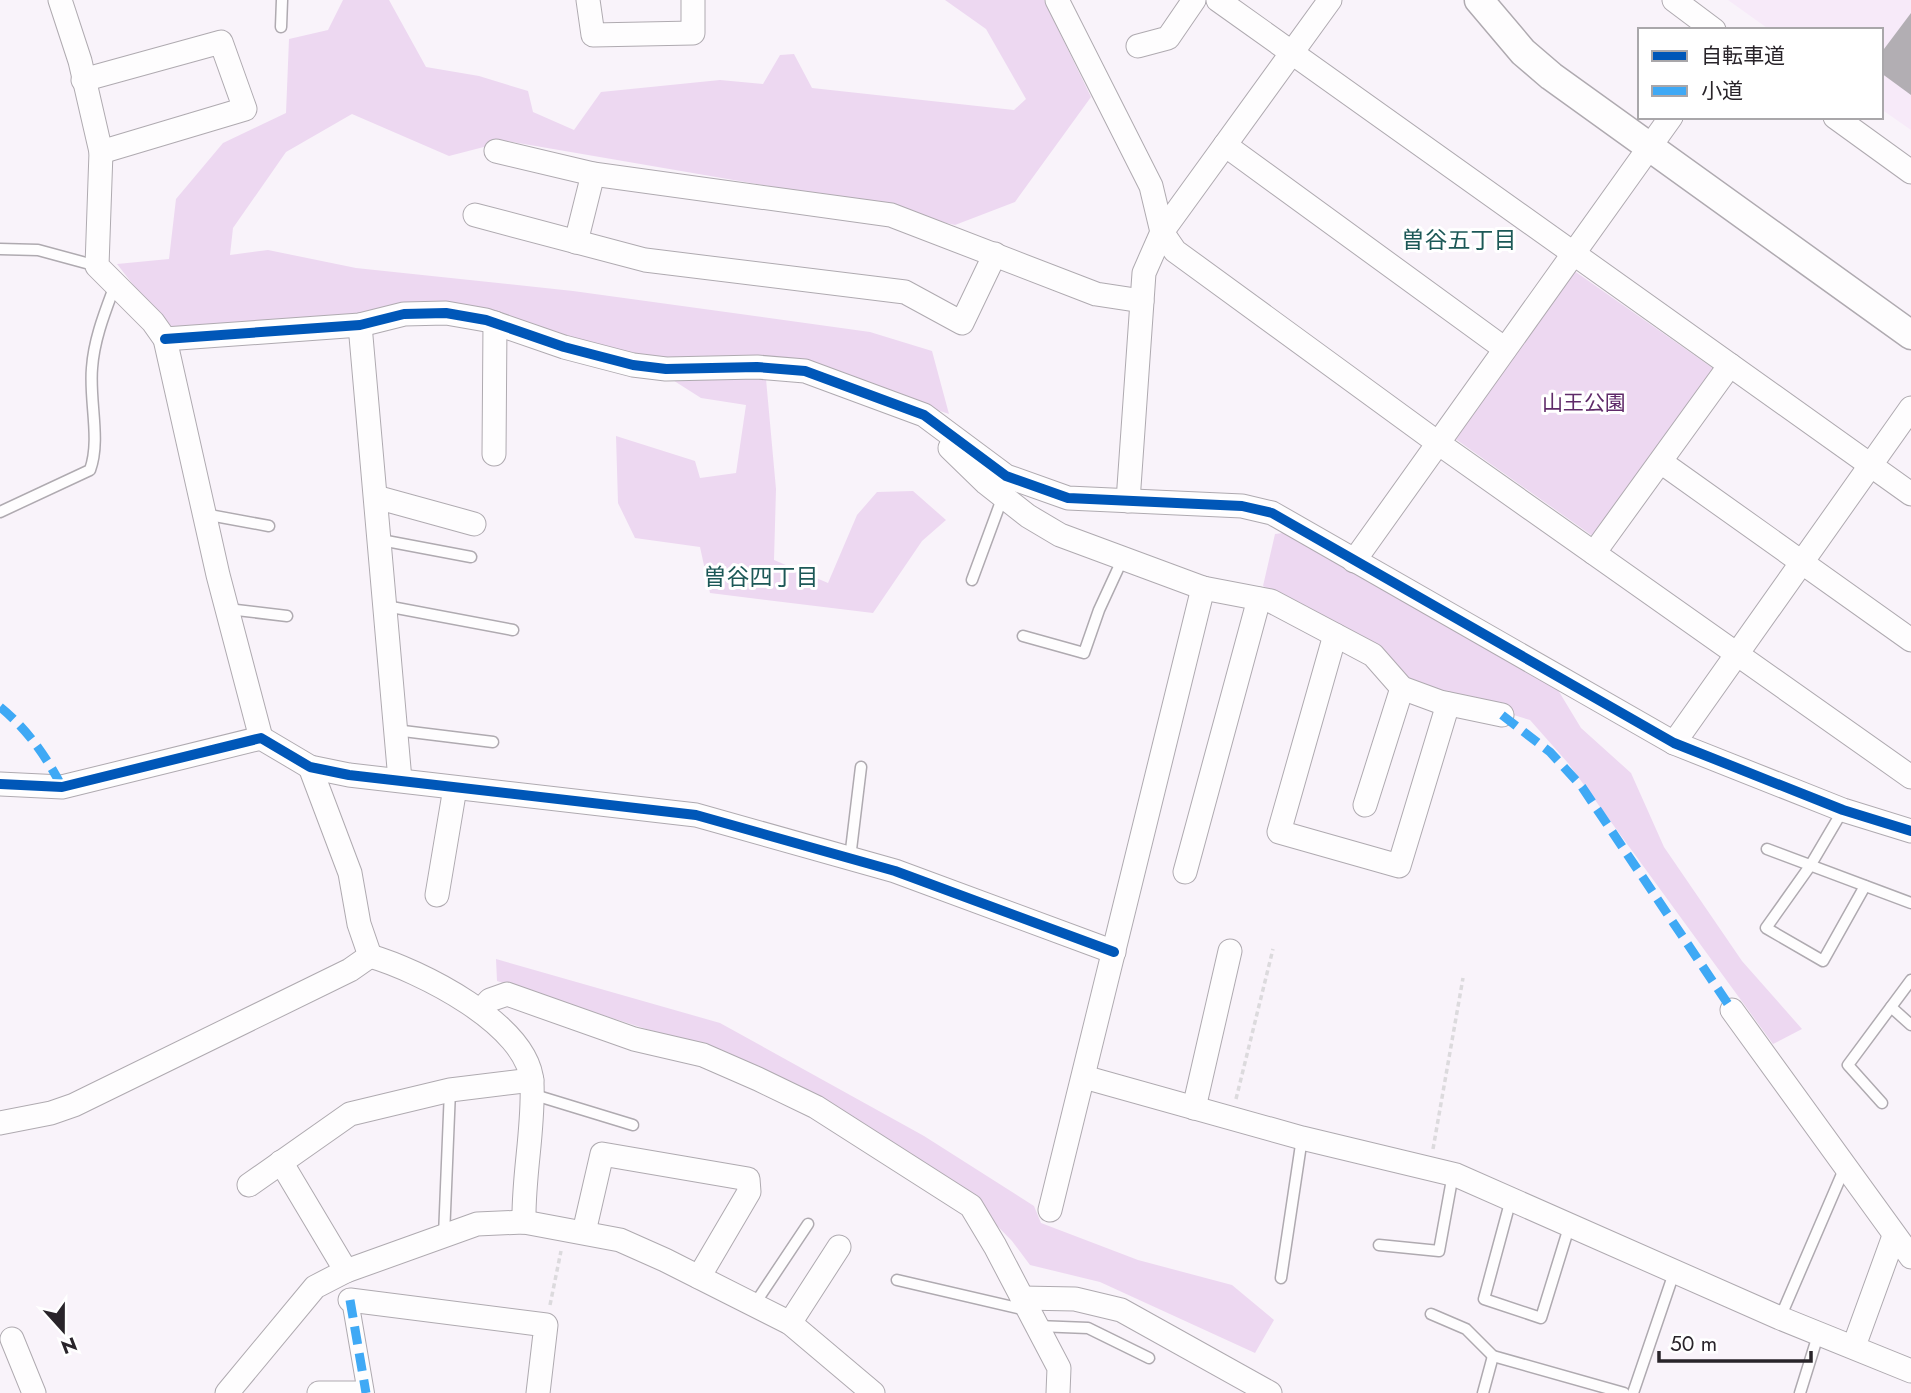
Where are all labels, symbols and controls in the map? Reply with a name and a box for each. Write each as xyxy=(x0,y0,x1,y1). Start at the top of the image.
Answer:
legend xyxy=(1638,28,1883,119)
text: 自転車道 xyxy=(1701,41,1785,71)
text: 小道 xyxy=(1701,76,1743,106)
district label: 曽谷五丁目 xyxy=(1402,223,1517,257)
park label: 山王公園 xyxy=(1542,388,1626,418)
district label: 曽谷四丁目 xyxy=(704,560,819,594)
north arrow xyxy=(28,1295,98,1365)
scale bar xyxy=(1659,1320,1811,1364)
text: 50 m xyxy=(1670,1329,1717,1359)
text: N xyxy=(57,1330,81,1361)

